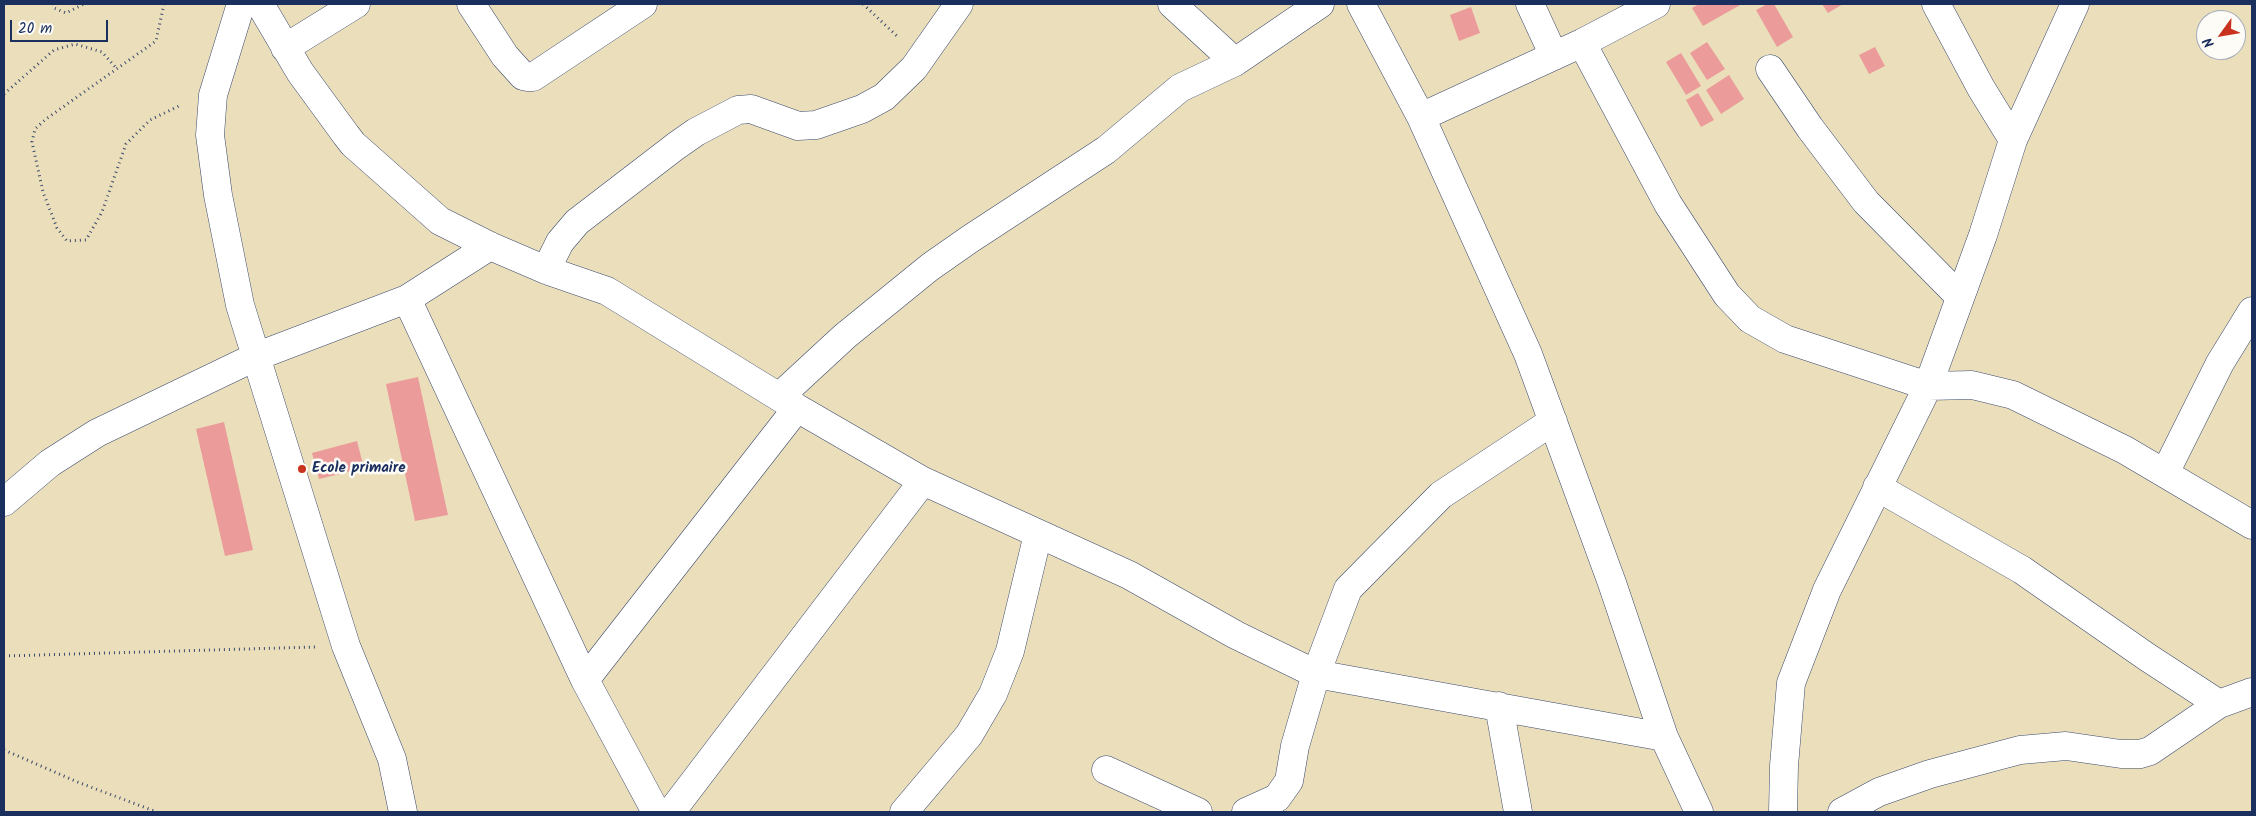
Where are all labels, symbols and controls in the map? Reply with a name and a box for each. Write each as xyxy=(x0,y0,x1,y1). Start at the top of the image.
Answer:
scale bar xyxy=(12,10,110,42)
north arrow xyxy=(2196,10,2246,60)
text: 20 m xyxy=(18,17,52,41)
text: N xyxy=(2197,33,2221,52)
place label: Ecole primaire xyxy=(312,460,406,478)
marker: Ecole primaire xyxy=(296,463,308,475)

